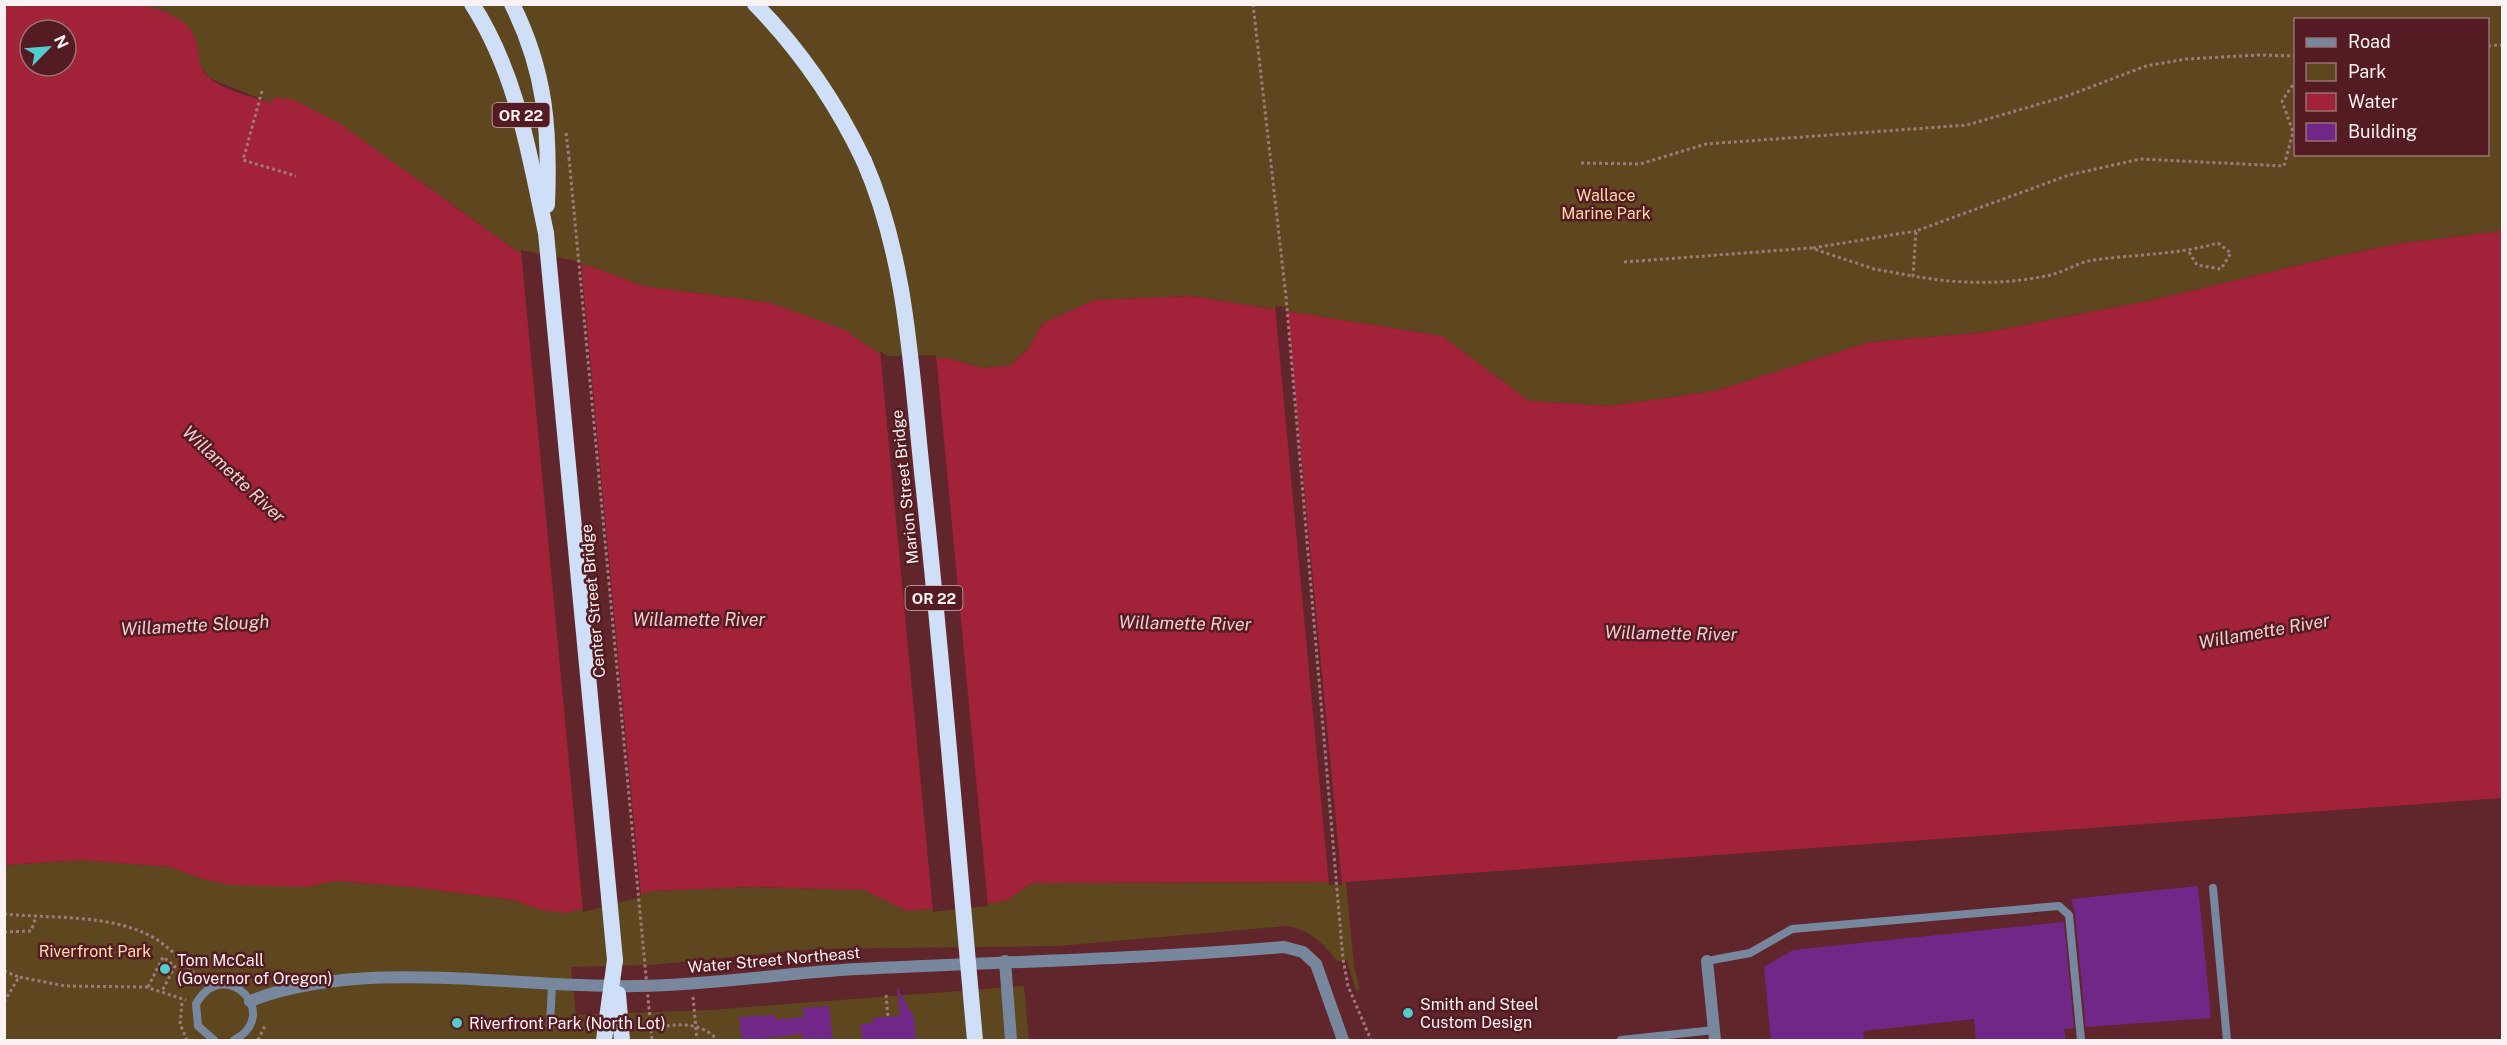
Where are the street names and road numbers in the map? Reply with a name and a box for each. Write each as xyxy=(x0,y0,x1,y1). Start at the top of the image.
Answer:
road number: OR 22 xyxy=(492,103,550,127)
street label: Marion Street Bridge xyxy=(887,409,923,565)
street label: Center Street Bridge xyxy=(577,523,609,679)
road number: OR 22 xyxy=(906,586,962,610)
street label: Water Street Northeast xyxy=(687,943,861,977)

